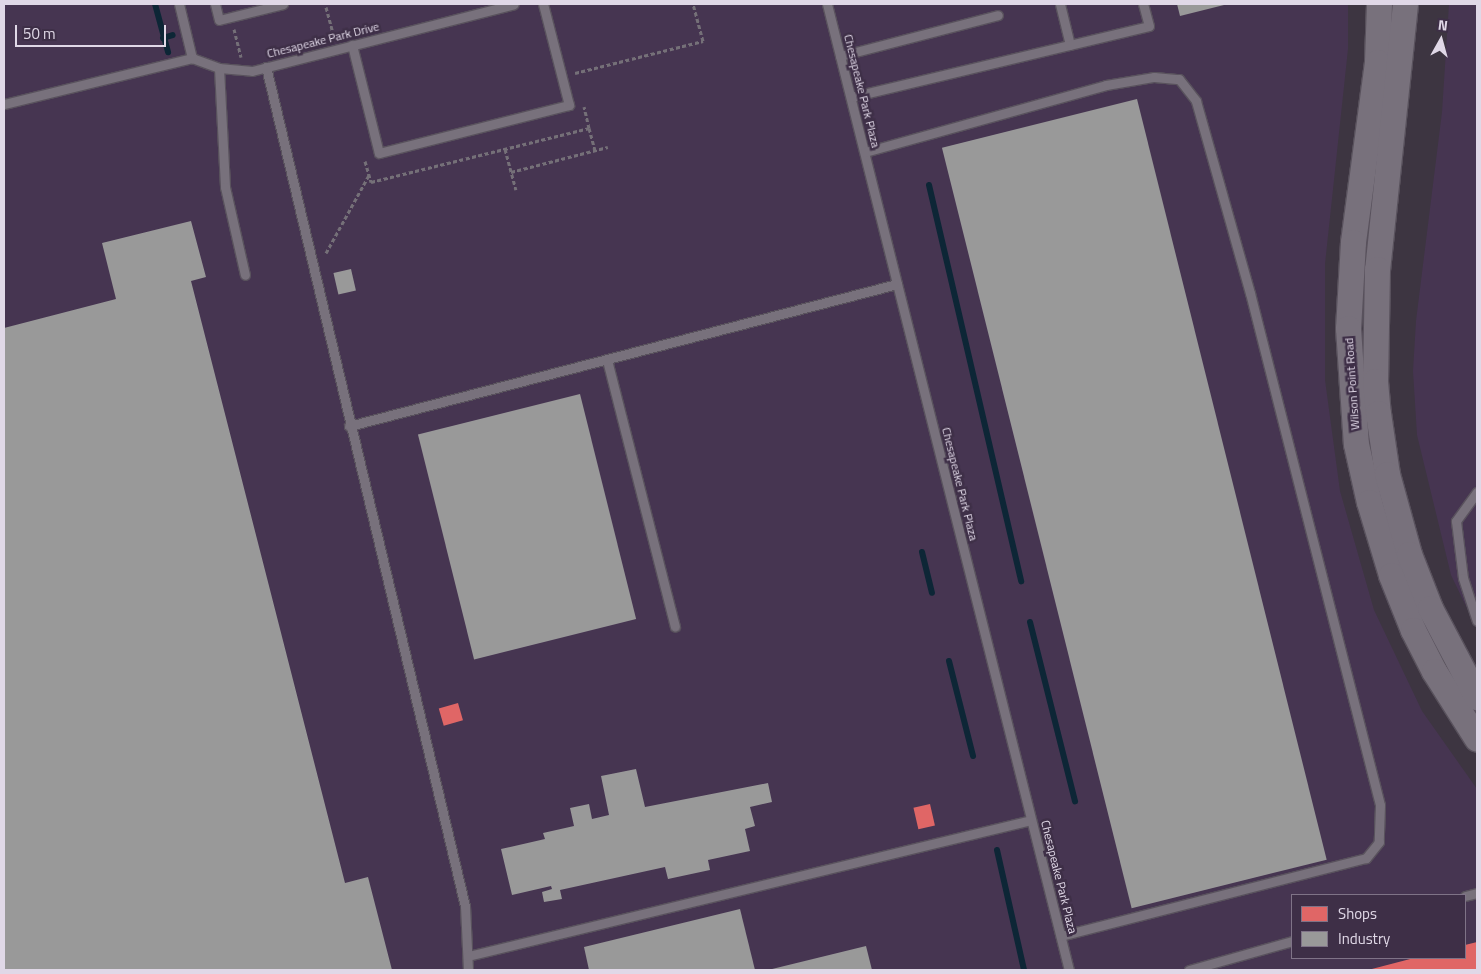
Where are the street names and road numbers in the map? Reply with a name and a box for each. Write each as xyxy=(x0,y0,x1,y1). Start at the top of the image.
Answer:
street label: Chesapeake Park Drive xyxy=(265,19,381,61)
street label: Chesapeake Park Plaza xyxy=(841,33,883,149)
street label: Wilson Point Road xyxy=(1342,337,1362,431)
street label: Chesapeake Park Plaza xyxy=(939,426,981,542)
street label: Chesapeake Park Plaza xyxy=(1038,819,1080,935)

